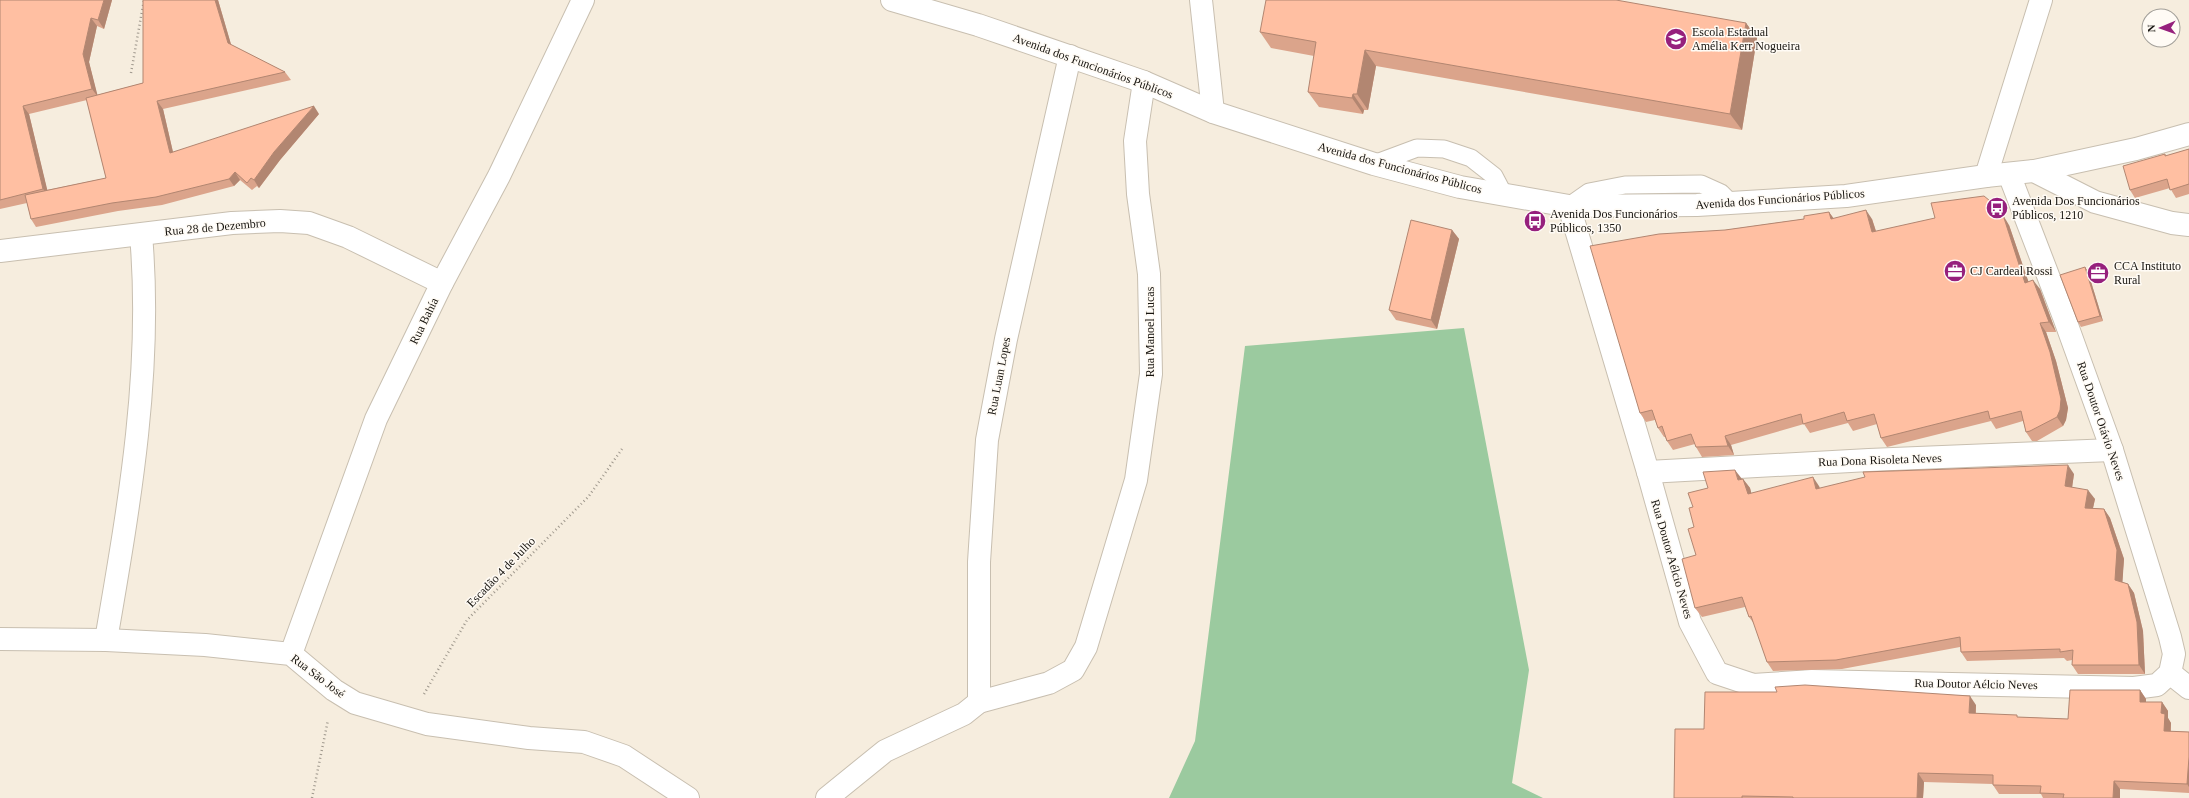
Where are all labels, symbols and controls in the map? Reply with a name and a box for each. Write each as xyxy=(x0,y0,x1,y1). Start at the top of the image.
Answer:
north arrow xyxy=(2141,8,2181,48)
text: N xyxy=(2145,24,2157,33)
place label: Escola Estadual Amélia Kerr Nogueira xyxy=(1692,25,1801,53)
school or university icon: Escola Estadual Amélia Kerr Nogueira xyxy=(1663,26,1689,52)
street label: Avenida dos Funcionários Públicos xyxy=(1011,30,1175,102)
street label: Avenida dos Funcionários Públicos xyxy=(1316,139,1484,197)
street label: Avenida dos Funcionários Públicos xyxy=(1695,186,1865,212)
place label: Avenida Dos Funcionários Públicos, 1210 xyxy=(2012,194,2140,222)
bus stop icon: Avenida Dos Funcionários Públicos, 1210 xyxy=(1984,195,2010,221)
place label: Avenida Dos Funcionários Públicos, 1350 xyxy=(1550,207,1678,235)
bus stop icon: Avenida Dos Funcionários Públicos, 1350 xyxy=(1522,208,1548,234)
street label: Rua 28 de Dezembro xyxy=(164,216,266,238)
office icon: CJ Cardeal Rossi xyxy=(1942,258,1968,284)
place label: CCA Instituto Rural xyxy=(2114,259,2181,287)
office icon: CCA Instituto Rural xyxy=(2085,260,2111,286)
place label: CJ Cardeal Rossi xyxy=(1970,264,2053,278)
street label: Rua Manoel Lucas xyxy=(1143,286,1157,377)
street label: Rua Bahía xyxy=(407,295,442,347)
street label: Rua Luan Lopes xyxy=(985,335,1014,416)
street label: Rua Doutor Otávio Neves xyxy=(2074,360,2128,483)
street label: Rua Dona Risoleta Neves xyxy=(1818,451,1942,469)
street label: Rua Doutor Aélcio Neves xyxy=(1648,498,1696,621)
street label: Escadão 4 de Julho xyxy=(464,534,538,610)
street label: Rua São José xyxy=(288,651,348,701)
street label: Rua Doutor Aélcio Neves xyxy=(1914,676,2038,692)

